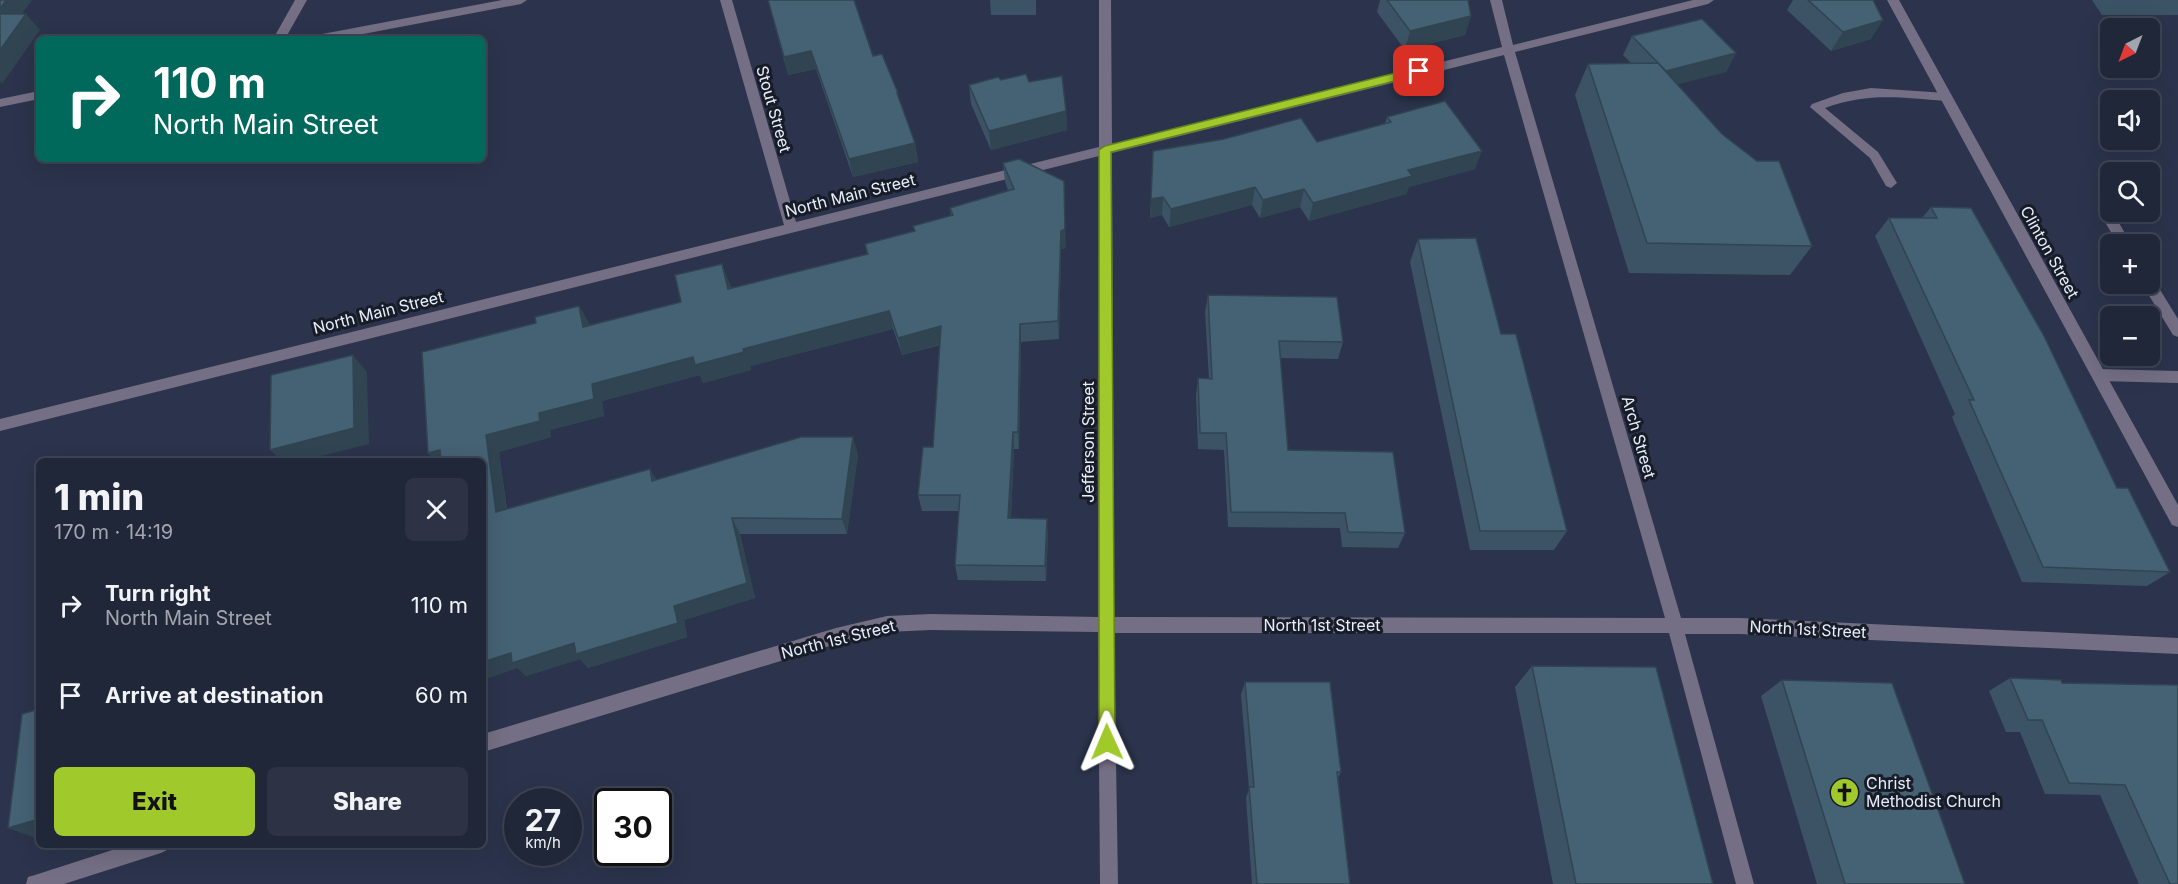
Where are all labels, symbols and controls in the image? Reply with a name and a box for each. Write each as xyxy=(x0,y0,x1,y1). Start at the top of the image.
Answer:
north arrow xyxy=(2100,18,2160,78)
map controls xyxy=(2100,18,2160,366)
pin xyxy=(1393,45,1444,96)
icon: arrive xyxy=(1402,54,1435,87)
text: 110 m xyxy=(153,57,266,108)
icon: right xyxy=(54,60,132,138)
street label: Stout Street xyxy=(752,63,796,155)
button: sound xyxy=(2100,90,2160,150)
text: North Main Street xyxy=(153,108,378,141)
button: search xyxy=(2100,162,2160,222)
street label: North Main Street xyxy=(783,169,917,221)
street label: Clinton Street xyxy=(2016,202,2084,302)
button: + xyxy=(2100,234,2160,294)
street label: North Main Street xyxy=(311,286,445,338)
button: − xyxy=(2100,306,2160,366)
street label: Jefferson Street xyxy=(1078,381,1098,503)
street label: Arch Street xyxy=(1618,393,1660,481)
text: 1 min xyxy=(54,475,144,519)
button: close xyxy=(405,478,468,541)
text: 170 m · 14:19 xyxy=(54,520,173,544)
text: Turn right xyxy=(105,580,211,606)
icon: right xyxy=(54,589,87,622)
text: 110 m xyxy=(411,592,468,618)
text: North Main Street xyxy=(105,606,272,630)
street label: North 1st Street xyxy=(779,615,897,663)
street label: North 1st Street xyxy=(1264,615,1380,635)
street label: North 1st Street xyxy=(1749,616,1867,642)
icon: arrive xyxy=(54,679,87,712)
text: Arrive at destination xyxy=(105,682,324,708)
text: 60 m xyxy=(415,682,468,708)
position arrow xyxy=(1075,710,1139,774)
button: Exit xyxy=(54,767,255,836)
button: Share xyxy=(267,767,468,836)
place label: Christ Methodist Church xyxy=(1866,773,2001,811)
church icon: Christ Methodist Church xyxy=(1829,776,1861,808)
speed limit sign: 30 xyxy=(594,788,672,866)
text: 27 xyxy=(525,802,561,838)
text: km/h xyxy=(525,833,561,852)

